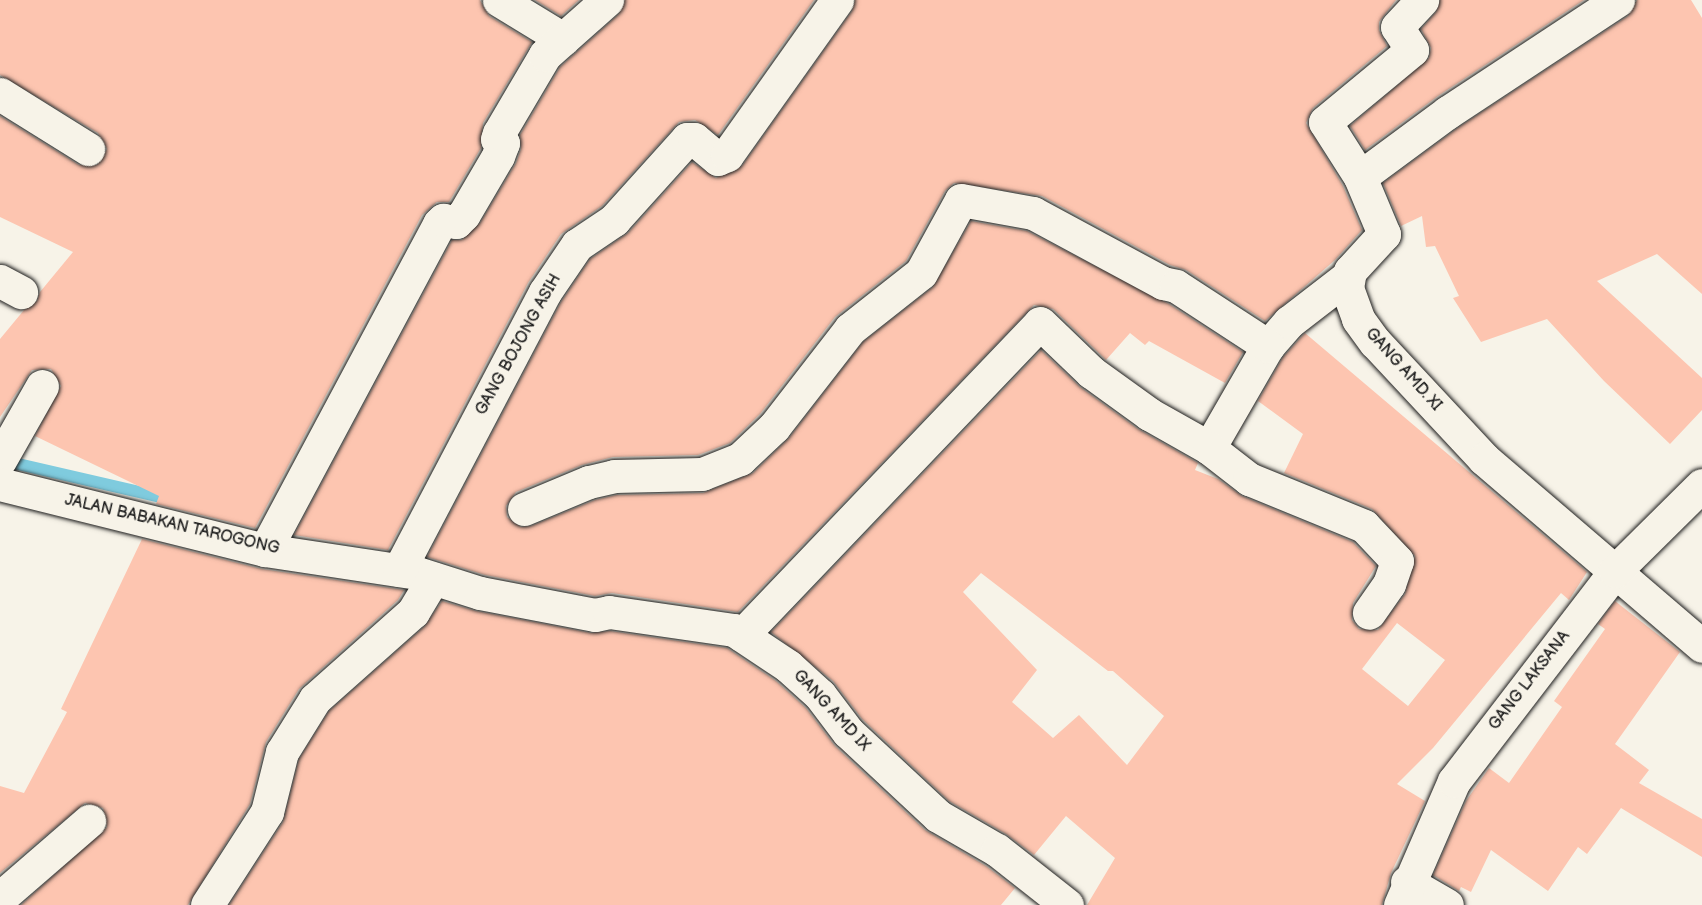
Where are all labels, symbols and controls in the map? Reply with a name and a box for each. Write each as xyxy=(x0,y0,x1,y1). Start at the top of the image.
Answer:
street label: GANG BOJONG ASIH xyxy=(472,271,566,419)
street label: GANG AMD. XI xyxy=(1361,324,1445,416)
street label: JALAN BABAKAN TAROGONG xyxy=(63,491,281,559)
street label: GANG LAKSANA xyxy=(1485,628,1575,734)
street label: GANG AMD IX xyxy=(789,667,873,755)

